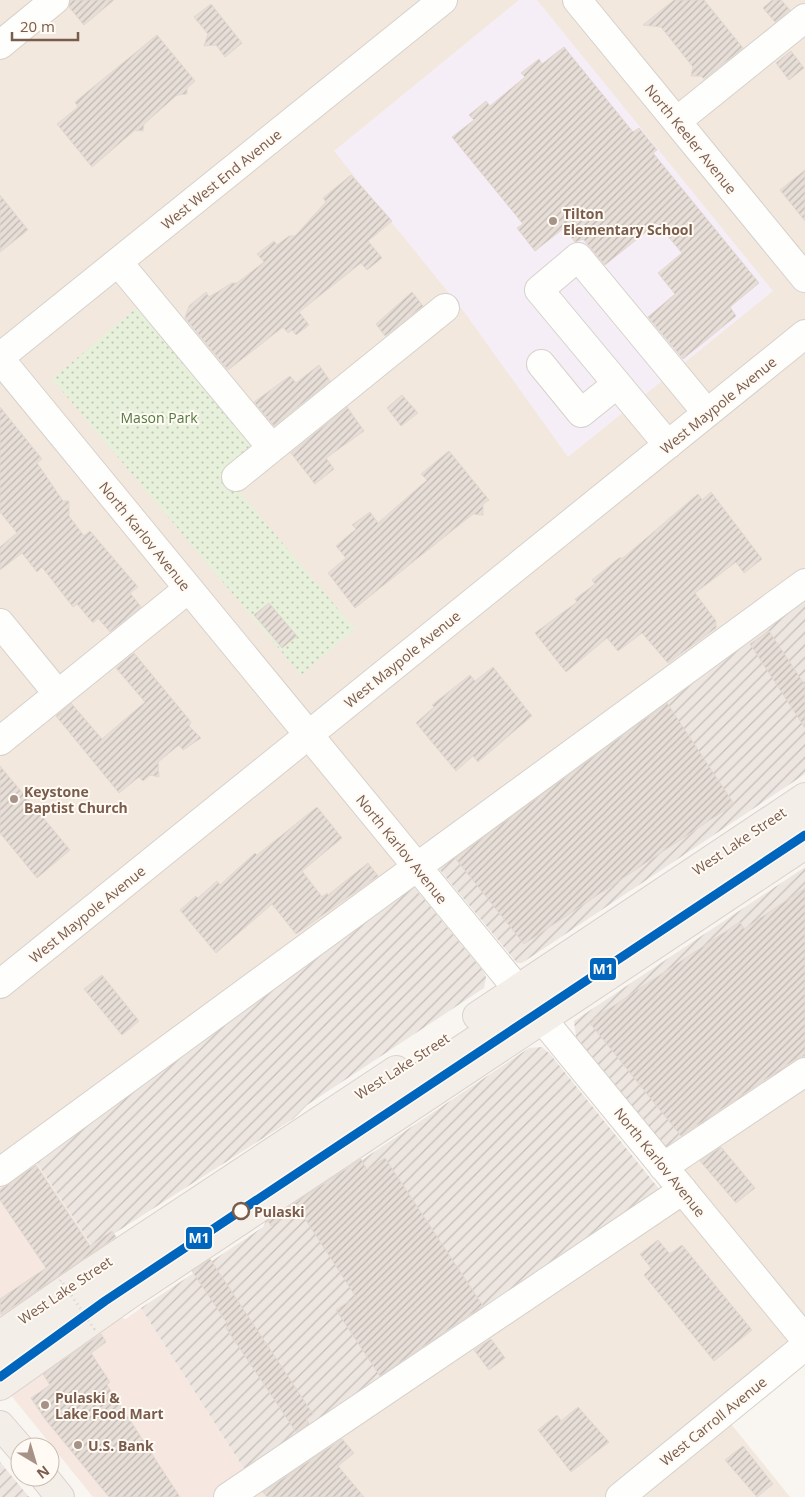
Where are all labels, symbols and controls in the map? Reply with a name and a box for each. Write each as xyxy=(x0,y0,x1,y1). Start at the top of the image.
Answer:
scale bar xyxy=(12,10,79,42)
text: 20 m xyxy=(20,16,55,36)
street label: North Keeler Avenue xyxy=(641,80,741,198)
street label: West West End Avenue xyxy=(157,124,285,233)
place label: Tilton Elementary School xyxy=(563,204,693,239)
marker: Tilton Elementary School xyxy=(547,215,559,227)
street label: West Maypole Avenue xyxy=(656,352,780,458)
park label: Mason Park xyxy=(121,408,198,427)
street label: North Karlov Avenue xyxy=(95,477,195,595)
street label: West Maypole Avenue xyxy=(340,606,464,712)
place label: Keystone Baptist Church xyxy=(24,782,128,817)
street label: North Karlov Avenue xyxy=(352,790,452,908)
marker: Keystone Baptist Church xyxy=(8,793,20,805)
street label: West Lake Street xyxy=(688,803,790,879)
street label: West Maypole Avenue xyxy=(25,861,149,967)
line badge: M1 xyxy=(589,957,617,981)
text: M1 xyxy=(592,959,614,978)
street label: West Lake Street xyxy=(351,1028,453,1104)
street label: North Karlov Avenue xyxy=(610,1103,710,1221)
marker: Pulaski xyxy=(232,1202,250,1220)
place label: Pulaski xyxy=(254,1202,305,1221)
line badge: M1 xyxy=(185,1226,213,1250)
text: M1 xyxy=(188,1228,210,1247)
street label: West Lake Street xyxy=(14,1252,116,1328)
street label: West Carroll Avenue xyxy=(656,1372,770,1470)
place label: Pulaski & Lake Food Mart xyxy=(55,1388,164,1423)
marker: Pulaski & Lake Food Mart xyxy=(39,1399,51,1411)
place label: U.S. Bank xyxy=(88,1436,154,1455)
north arrow xyxy=(10,1437,60,1487)
marker: U.S. Bank xyxy=(72,1439,84,1451)
text: N xyxy=(33,1462,54,1484)

